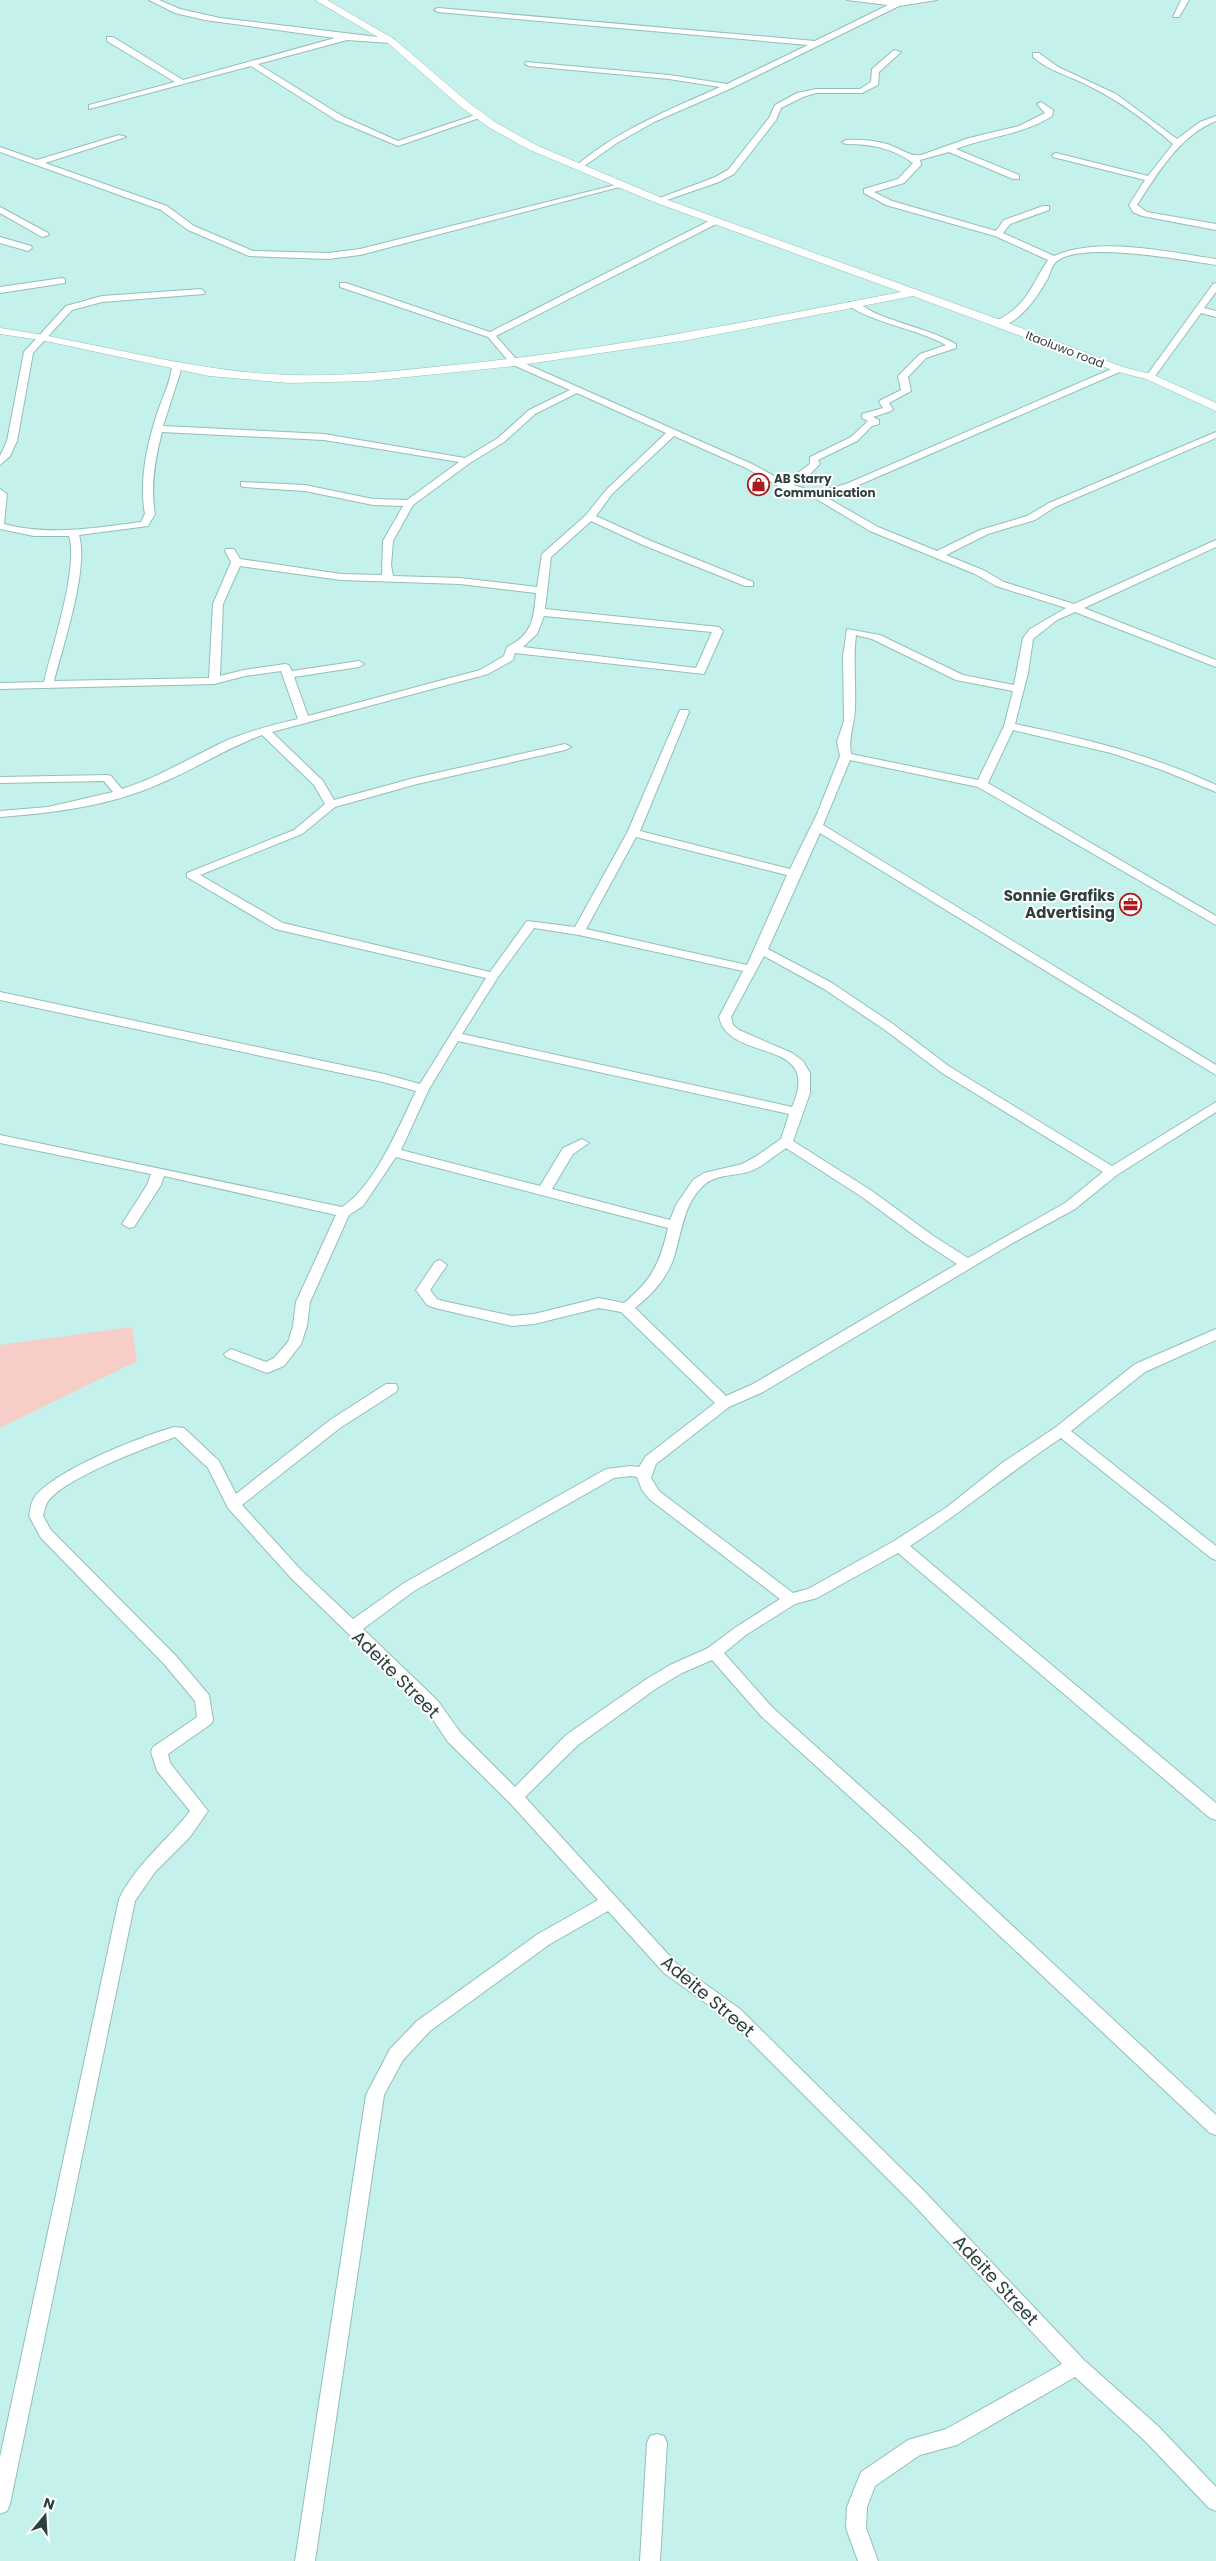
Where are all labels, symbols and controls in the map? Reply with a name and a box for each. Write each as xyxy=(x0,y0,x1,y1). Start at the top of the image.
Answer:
street label: Itaoluwo road xyxy=(1023,326,1107,372)
place label: AB Starry Communication xyxy=(774,470,875,501)
shop icon: AB Starry Communication xyxy=(746,473,770,497)
place label: Sonnie Grafiks Advertising xyxy=(1004,885,1115,923)
office icon: Sonnie Grafiks Advertising xyxy=(1119,892,1143,916)
street label: Adeite Street xyxy=(346,1624,446,1724)
street label: Adeite Street xyxy=(656,1949,760,2043)
street label: Adeite Street xyxy=(948,2229,1044,2331)
north arrow xyxy=(20,2491,70,2541)
text: N xyxy=(41,2492,57,2515)

